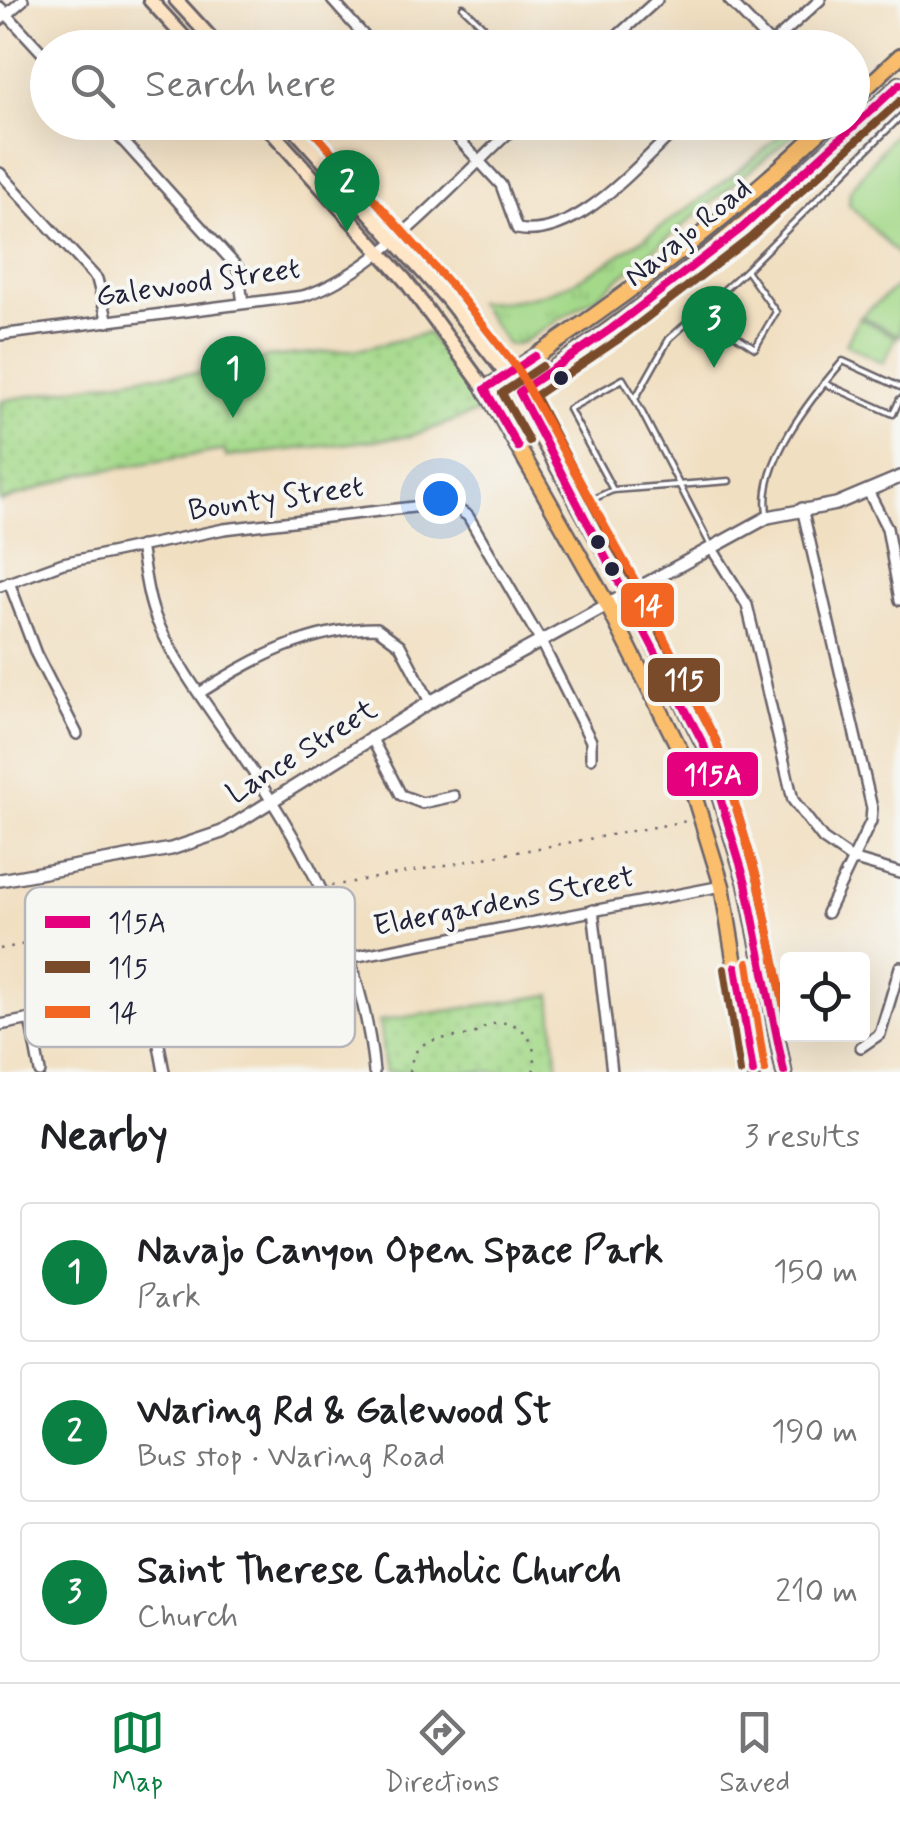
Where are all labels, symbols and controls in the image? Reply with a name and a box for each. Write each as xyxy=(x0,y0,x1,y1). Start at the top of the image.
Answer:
search box xyxy=(30,30,870,140)
icon: search xyxy=(65,58,120,113)
text: Search here xyxy=(145,61,336,110)
pin: 2 xyxy=(314,150,380,232)
street label: Navajo Road xyxy=(616,170,760,296)
street label: Galewood Street xyxy=(93,249,303,317)
pin: 3 xyxy=(682,286,746,368)
pin: 1 xyxy=(200,336,266,418)
unlabelled marker xyxy=(551,368,571,388)
street label: Bounty Street xyxy=(186,467,366,531)
your location xyxy=(415,473,466,524)
unlabelled marker xyxy=(588,532,608,552)
unlabelled marker xyxy=(602,559,622,579)
line badge: 14 xyxy=(619,581,676,629)
text: 14 xyxy=(633,589,663,626)
line badge: 115 xyxy=(646,656,722,704)
text: 115 xyxy=(664,663,704,700)
street label: Lance Street xyxy=(220,690,385,814)
line badge: 115A xyxy=(665,750,760,798)
text: 115A xyxy=(684,758,742,795)
street label: Eldergardens Street xyxy=(370,858,638,946)
legend xyxy=(25,887,355,1047)
text: 115A xyxy=(108,906,166,943)
text: 115 xyxy=(108,951,148,988)
map controls xyxy=(780,952,870,1042)
button: locate xyxy=(780,952,870,1042)
text: 14 xyxy=(108,996,138,1033)
text: Nearby xyxy=(40,1110,168,1165)
text: 3 results xyxy=(744,1116,860,1158)
text: Navajo Canyon Open Space Park xyxy=(137,1227,663,1276)
text: 1 xyxy=(67,1251,82,1293)
text: 150 m xyxy=(773,1251,858,1293)
text: Park xyxy=(137,1276,201,1318)
text: Waring Rd & Galewood St xyxy=(137,1387,551,1436)
text: 2 xyxy=(67,1411,82,1453)
text: 190 m xyxy=(771,1411,858,1453)
text: Bus stop · Waring Road xyxy=(137,1436,445,1478)
text: Saint Therese Catholic Church xyxy=(137,1547,621,1596)
text: 3 xyxy=(67,1571,82,1613)
text: 210 m xyxy=(775,1571,858,1613)
text: Church xyxy=(137,1596,238,1638)
tab: Map xyxy=(110,1705,165,1802)
tab: Directions xyxy=(385,1705,500,1802)
tab: Saved xyxy=(719,1705,790,1802)

